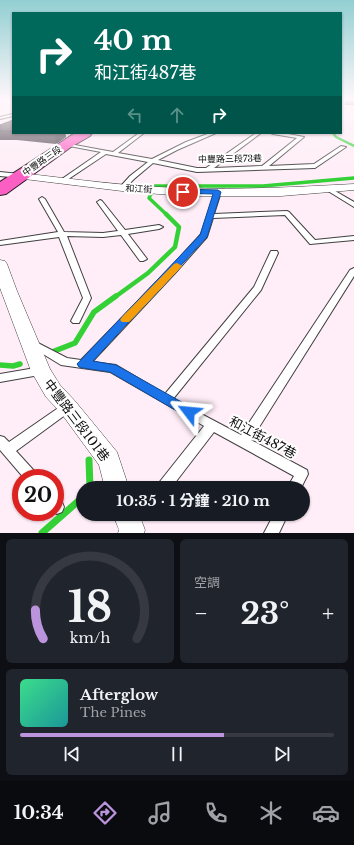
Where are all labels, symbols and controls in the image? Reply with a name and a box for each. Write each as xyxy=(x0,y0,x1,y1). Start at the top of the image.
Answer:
text: 40 m xyxy=(94,23,172,58)
icon: right xyxy=(28,28,80,80)
text: 和江街487巷 xyxy=(94,62,196,84)
icon: left xyxy=(124,104,146,126)
icon: ahead xyxy=(166,104,188,126)
icon: right xyxy=(208,104,230,126)
street label: 中豐路三段 xyxy=(20,143,63,178)
street label: 中豐路三段73巷 xyxy=(198,152,262,165)
pin xyxy=(166,175,200,209)
icon: arrive xyxy=(172,181,194,203)
street label: 和江街 xyxy=(125,182,153,195)
street label: 中豐路三段101巷 xyxy=(40,376,113,465)
position arrow xyxy=(168,391,210,433)
street label: 和江街487巷 xyxy=(226,413,299,462)
speed limit sign: 20 xyxy=(12,469,64,521)
text: 10:35 · 1 分鐘 · 210 m xyxy=(116,491,270,510)
text: 空調 xyxy=(194,574,220,591)
text: 18 xyxy=(68,582,112,633)
text: 23° xyxy=(241,595,289,632)
text: − xyxy=(194,600,208,627)
text: + xyxy=(322,600,334,627)
text: km/h xyxy=(70,629,110,647)
text: Afterglow xyxy=(80,685,158,704)
text: The Pines xyxy=(80,704,146,721)
icon: previous xyxy=(61,743,83,765)
icon: pause xyxy=(166,743,188,765)
icon: next xyxy=(271,743,293,765)
icon: directions xyxy=(91,799,119,827)
icon: music xyxy=(146,799,174,827)
icon: phone xyxy=(202,799,230,827)
icon: climate xyxy=(257,799,285,827)
icon: car xyxy=(312,799,340,827)
text: 10:34 xyxy=(14,802,64,824)

